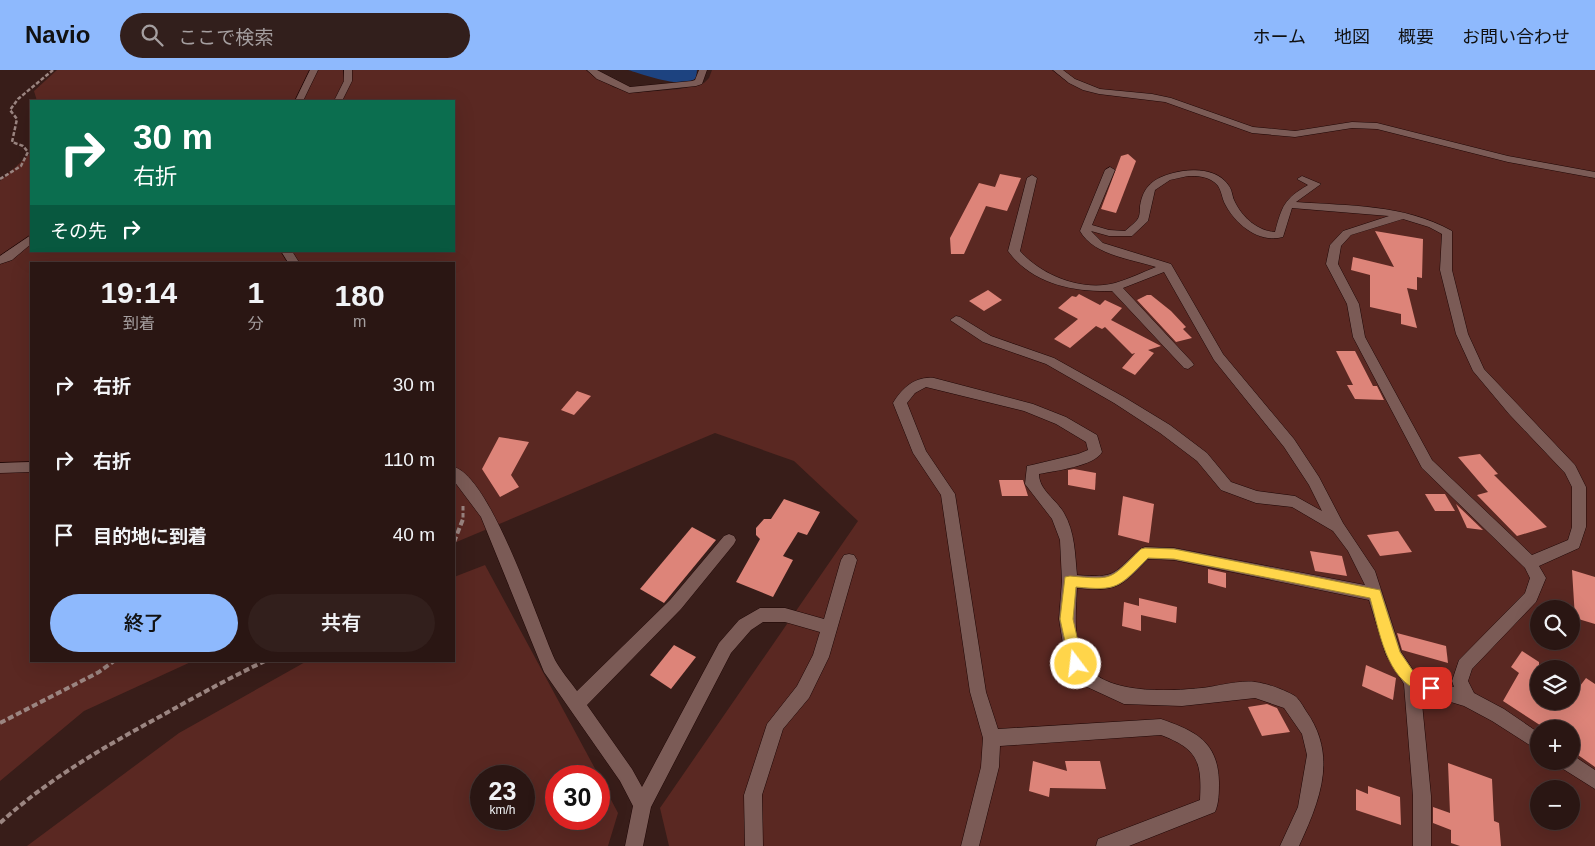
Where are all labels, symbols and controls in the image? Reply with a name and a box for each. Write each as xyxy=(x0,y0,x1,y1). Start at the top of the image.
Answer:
search box xyxy=(120,13,470,58)
text: Navio xyxy=(25,21,90,48)
icon: search xyxy=(138,21,166,49)
text: ここで検索 xyxy=(178,27,273,48)
text: ホーム xyxy=(1253,27,1306,47)
text: 地図 xyxy=(1334,27,1370,47)
text: 概要 xyxy=(1398,27,1434,47)
text: お問い合わせ xyxy=(1462,27,1570,47)
text: 30 m xyxy=(133,117,213,156)
icon: right xyxy=(50,120,115,185)
text: 右折 xyxy=(133,164,177,189)
icon: right xyxy=(117,215,145,243)
text: その先 xyxy=(50,221,107,242)
text: 19:14 xyxy=(100,276,177,309)
text: 1 xyxy=(247,276,264,309)
text: 180 xyxy=(335,279,385,312)
text: m xyxy=(353,313,366,330)
text: 到着 xyxy=(123,315,155,332)
text: 分 xyxy=(248,315,264,332)
icon: right xyxy=(50,371,78,399)
text: 30 m xyxy=(393,374,435,395)
text: 右折 xyxy=(93,376,131,397)
icon: right xyxy=(50,446,78,474)
text: 110 m xyxy=(384,449,435,470)
text: 右折 xyxy=(93,451,131,472)
icon: arrive xyxy=(50,521,78,549)
text: 40 m xyxy=(393,524,435,545)
text: 目的地に到着 xyxy=(93,526,207,547)
button: 終了 xyxy=(50,594,238,652)
button: 共有 xyxy=(248,594,435,652)
map controls xyxy=(1530,600,1580,830)
button: search xyxy=(1530,600,1580,650)
position arrow xyxy=(1049,637,1101,689)
button: layers xyxy=(1530,660,1580,710)
pin xyxy=(1410,667,1452,709)
icon: arrive xyxy=(1417,674,1445,702)
button: + xyxy=(1530,720,1580,770)
speed limit sign: 30 xyxy=(545,765,610,830)
text: 23 xyxy=(489,777,516,805)
button: − xyxy=(1530,780,1580,830)
text: km/h xyxy=(489,803,516,817)

